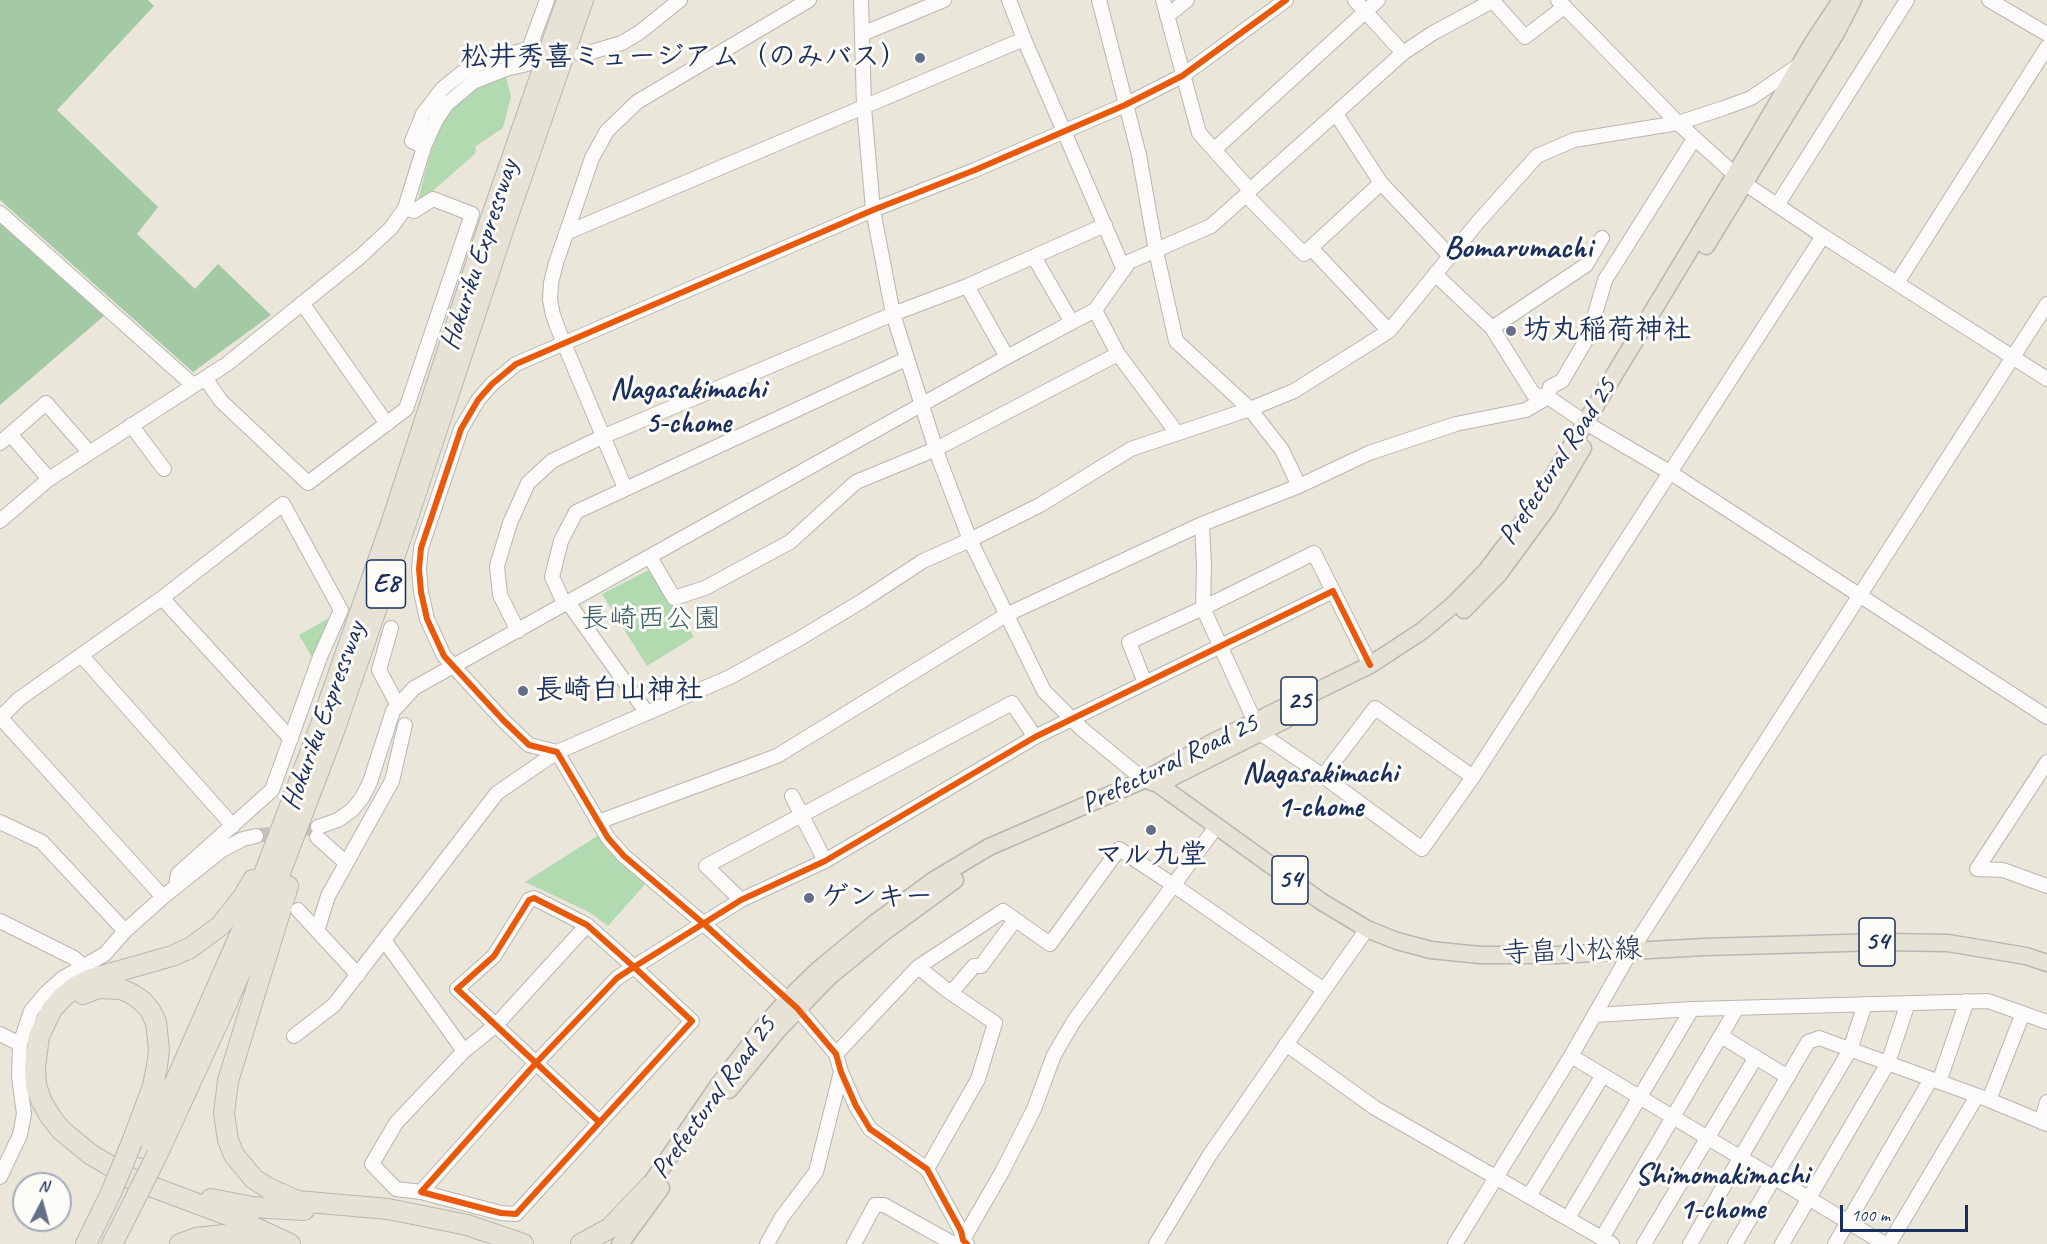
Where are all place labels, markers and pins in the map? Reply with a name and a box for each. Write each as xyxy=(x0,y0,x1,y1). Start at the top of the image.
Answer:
place label: 松井秀喜ミュージアム（のみバス） xyxy=(461,41,908,75)
marker: 松井秀喜ミュージアム（のみバス） xyxy=(913,51,927,65)
place label: 坊丸稲荷神社 xyxy=(1523,314,1691,348)
marker: 坊丸稲荷神社 xyxy=(1504,324,1518,338)
place label: 長崎白山神社 xyxy=(535,674,703,708)
marker: 長崎白山神社 xyxy=(516,684,530,698)
marker: マル九堂 xyxy=(1144,823,1158,837)
place label: マル九堂 xyxy=(1095,839,1207,873)
place label: ゲンキー xyxy=(821,881,933,915)
marker: ゲンキー xyxy=(802,891,816,905)

